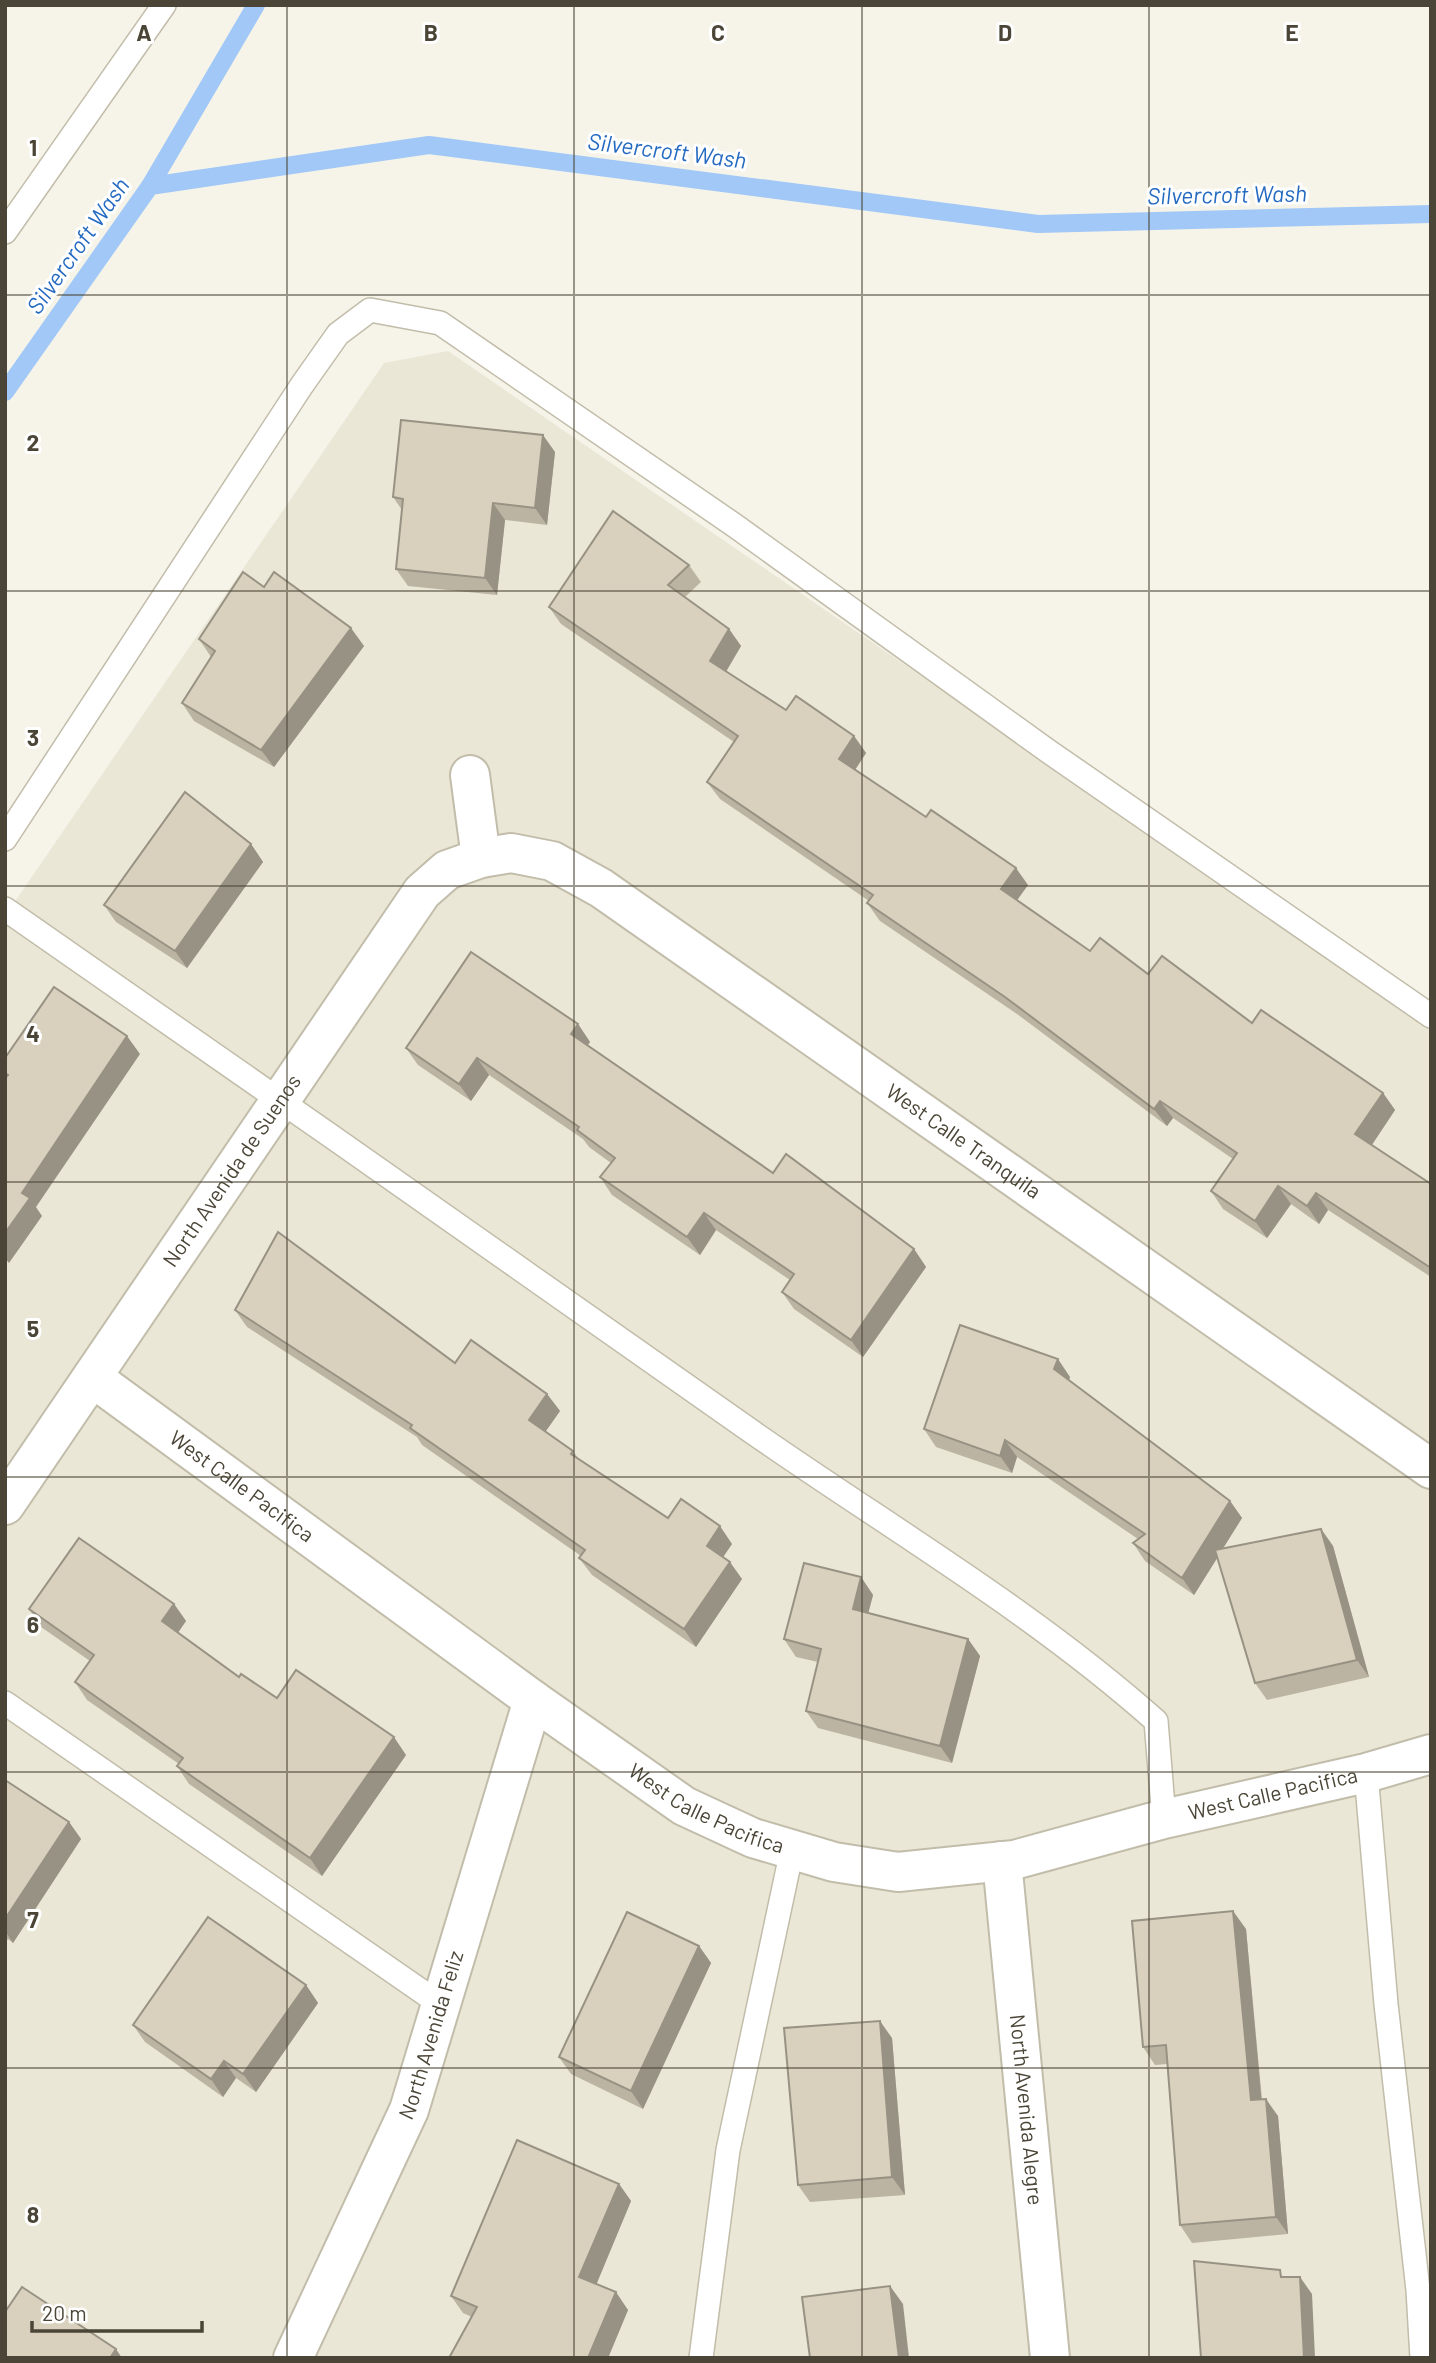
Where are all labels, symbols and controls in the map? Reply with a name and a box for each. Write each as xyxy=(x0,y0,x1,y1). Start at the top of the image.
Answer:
text: A xyxy=(136,18,152,46)
text: B xyxy=(424,18,438,46)
text: C xyxy=(711,18,725,46)
text: D xyxy=(998,18,1012,46)
text: E xyxy=(1285,18,1299,46)
water label: Silvercroft Wash xyxy=(586,126,748,174)
text: 1 xyxy=(29,133,37,161)
water label: Silvercroft Wash xyxy=(20,172,134,319)
water label: Silvercroft Wash xyxy=(1147,179,1307,209)
text: 2 xyxy=(27,428,39,456)
text: 3 xyxy=(27,723,39,751)
text: 4 xyxy=(26,1019,40,1047)
street label: North Avenida de Suenos xyxy=(157,1069,305,1271)
street label: West Calle Tranquila xyxy=(882,1078,1046,1203)
text: 5 xyxy=(27,1314,39,1342)
street label: West Calle Pacifica xyxy=(165,1424,319,1547)
text: 6 xyxy=(27,1610,39,1638)
street label: West Calle Pacifica xyxy=(624,1757,787,1858)
street label: West Calle Pacifica xyxy=(1186,1761,1360,1824)
text: 7 xyxy=(27,1905,39,1933)
street label: North Avenida Feliz xyxy=(392,1947,467,2123)
street label: North Avenida Alegre xyxy=(1006,2013,1049,2206)
text: 8 xyxy=(27,2200,39,2228)
scale bar xyxy=(32,2290,201,2334)
text: 20 m xyxy=(42,2300,87,2325)

